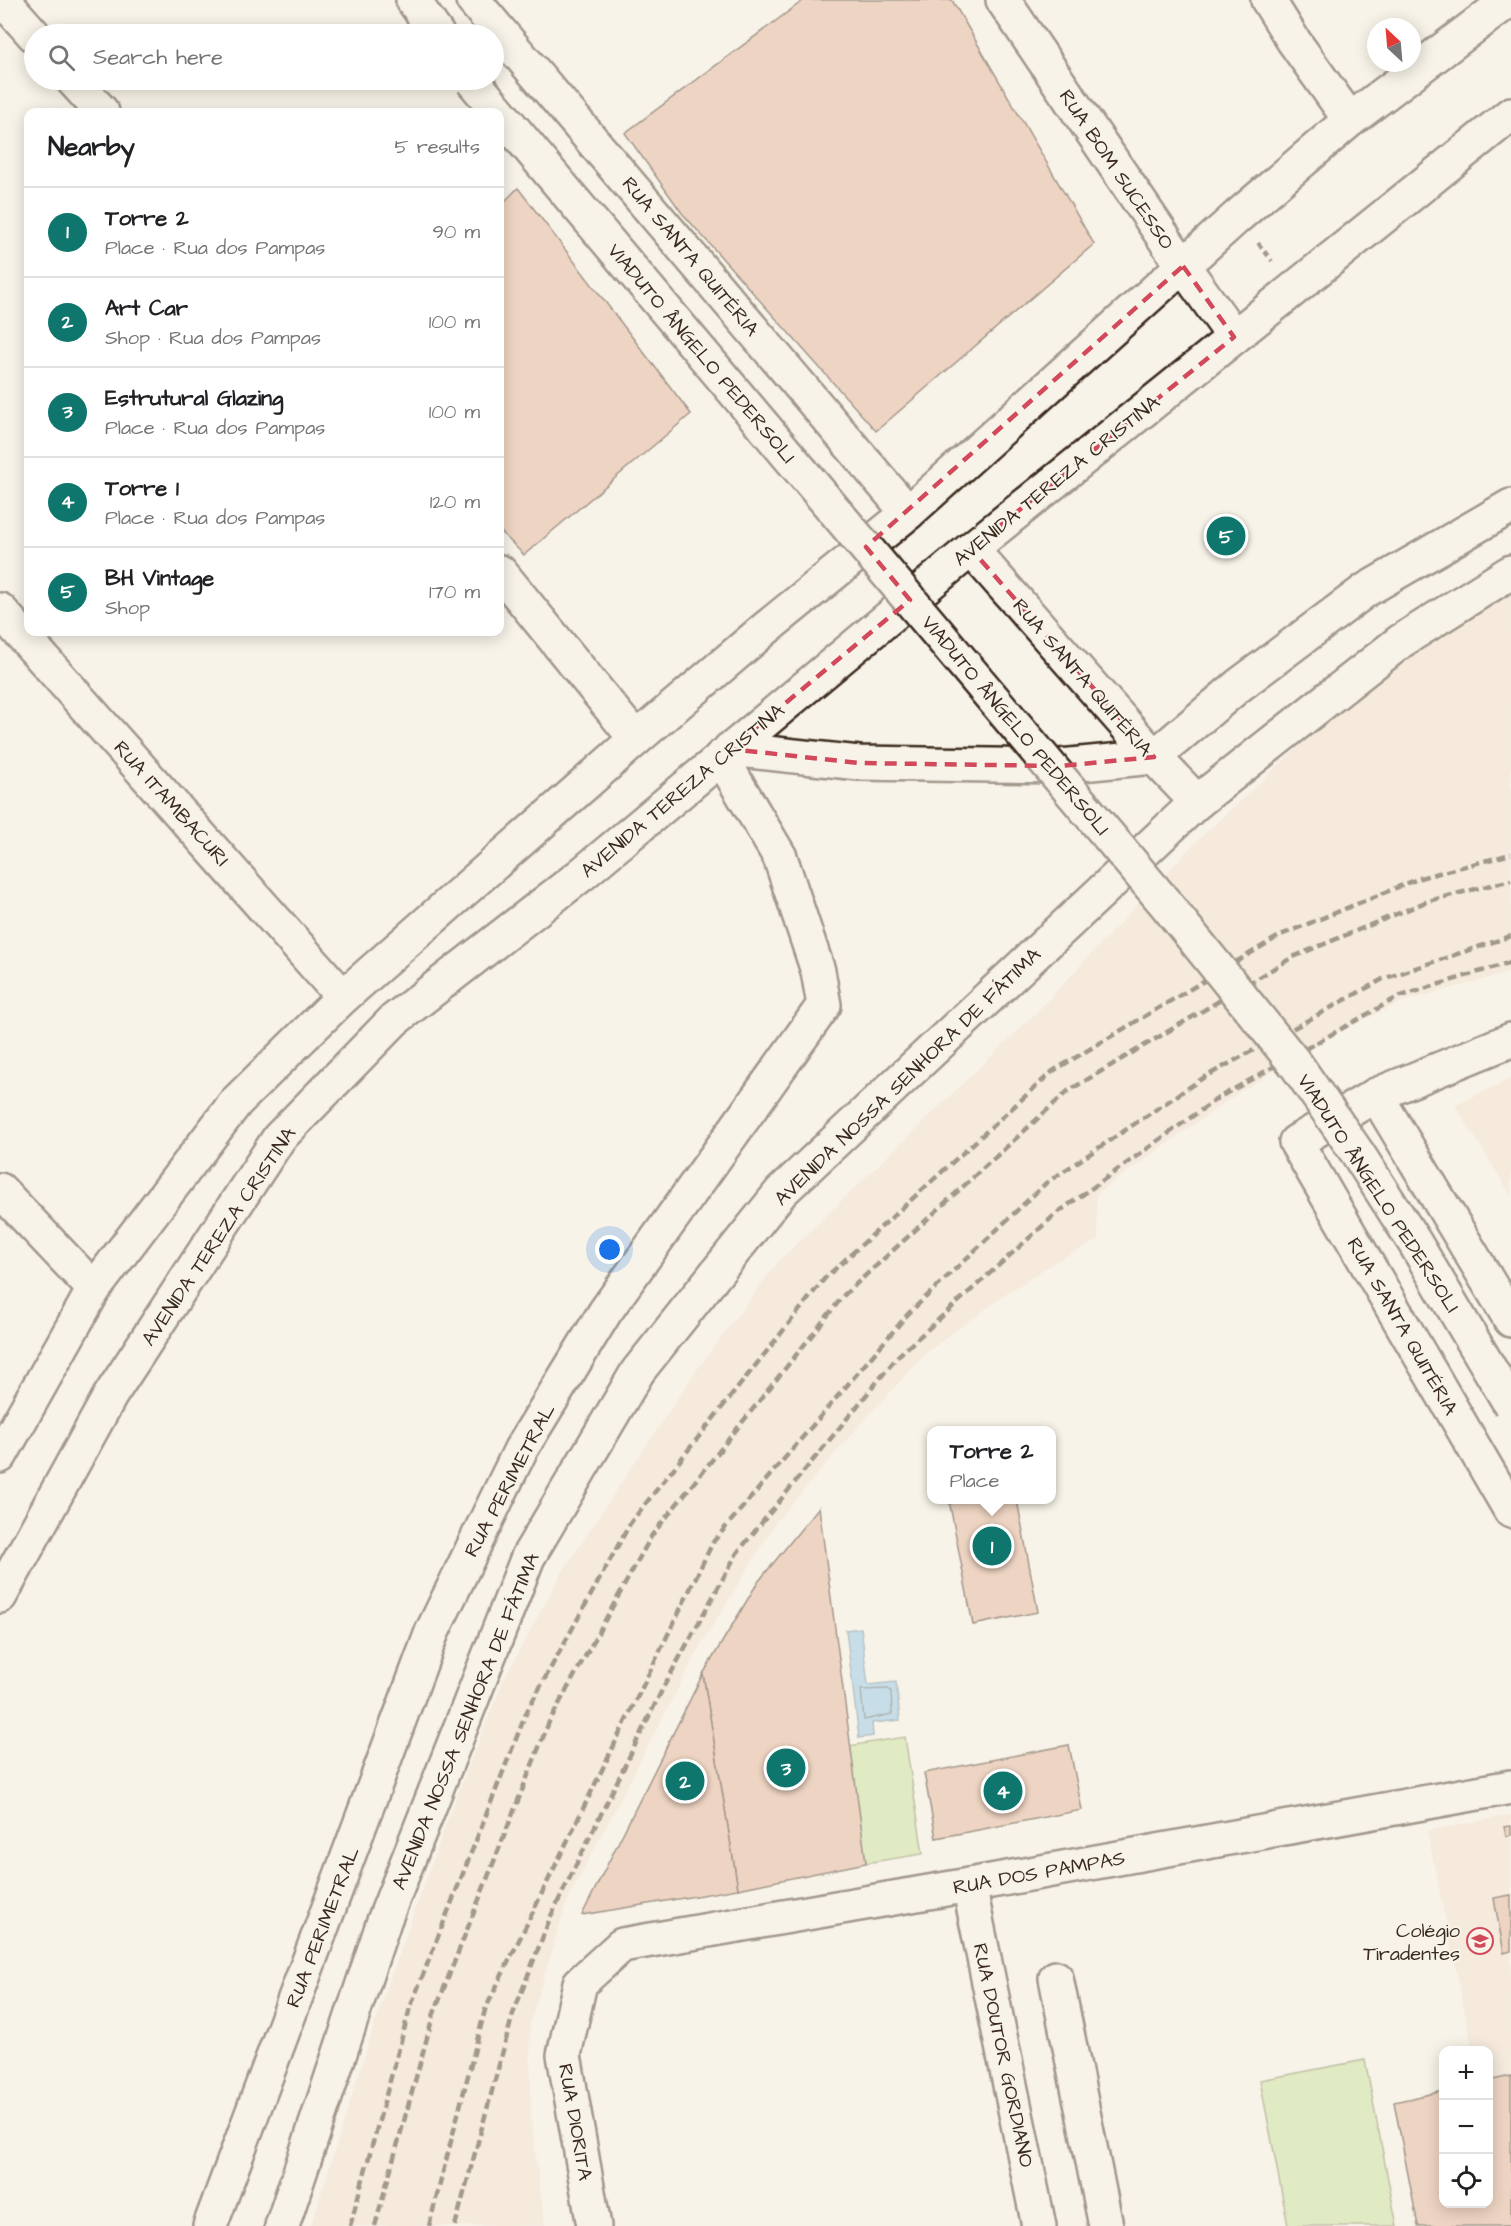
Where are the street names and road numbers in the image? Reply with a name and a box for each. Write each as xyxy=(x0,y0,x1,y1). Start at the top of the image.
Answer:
street label: RUA BOM SUCESSO xyxy=(1052,84,1180,255)
street label: RUA SANTA QUITÉRIA xyxy=(615,171,766,343)
street label: VIADUTO ÂNGELO PEDERSOLI xyxy=(601,238,802,470)
street label: AVENIDA TEREZA CRISTINA xyxy=(947,388,1166,573)
street label: RUA SANTA QUITÉRIA xyxy=(1006,593,1159,763)
street label: VIADUTO ÂNGELO PEDERSOLI xyxy=(915,610,1116,842)
street label: AVENIDA TEREZA CRISTINA xyxy=(575,697,791,885)
street label: RUA ITAMBACURI xyxy=(107,735,235,873)
street label: AVENIDA NOSSA SENHORA DE FÁTIMA xyxy=(768,941,1047,1212)
street label: VIADUTO ÂNGELO PEDERSOLI xyxy=(1290,1069,1466,1318)
street label: AVENIDA TEREZA CRISTINA xyxy=(135,1121,303,1352)
street label: RUA SANTA QUITÉRIA xyxy=(1340,1233,1465,1421)
street label: RUA PERIMETRAL xyxy=(458,1399,562,1562)
street label: AVENIDA NOSSA SENHORA DE FÁTIMA xyxy=(385,1549,547,1894)
street label: RUA PERIMETRAL xyxy=(279,1843,367,2012)
street label: RUA DOS PAMPAS xyxy=(951,1844,1127,1902)
street label: RUA DOUTOR GORDIANO xyxy=(966,1941,1040,2170)
street label: RUA DIORITA xyxy=(551,2062,599,2183)

